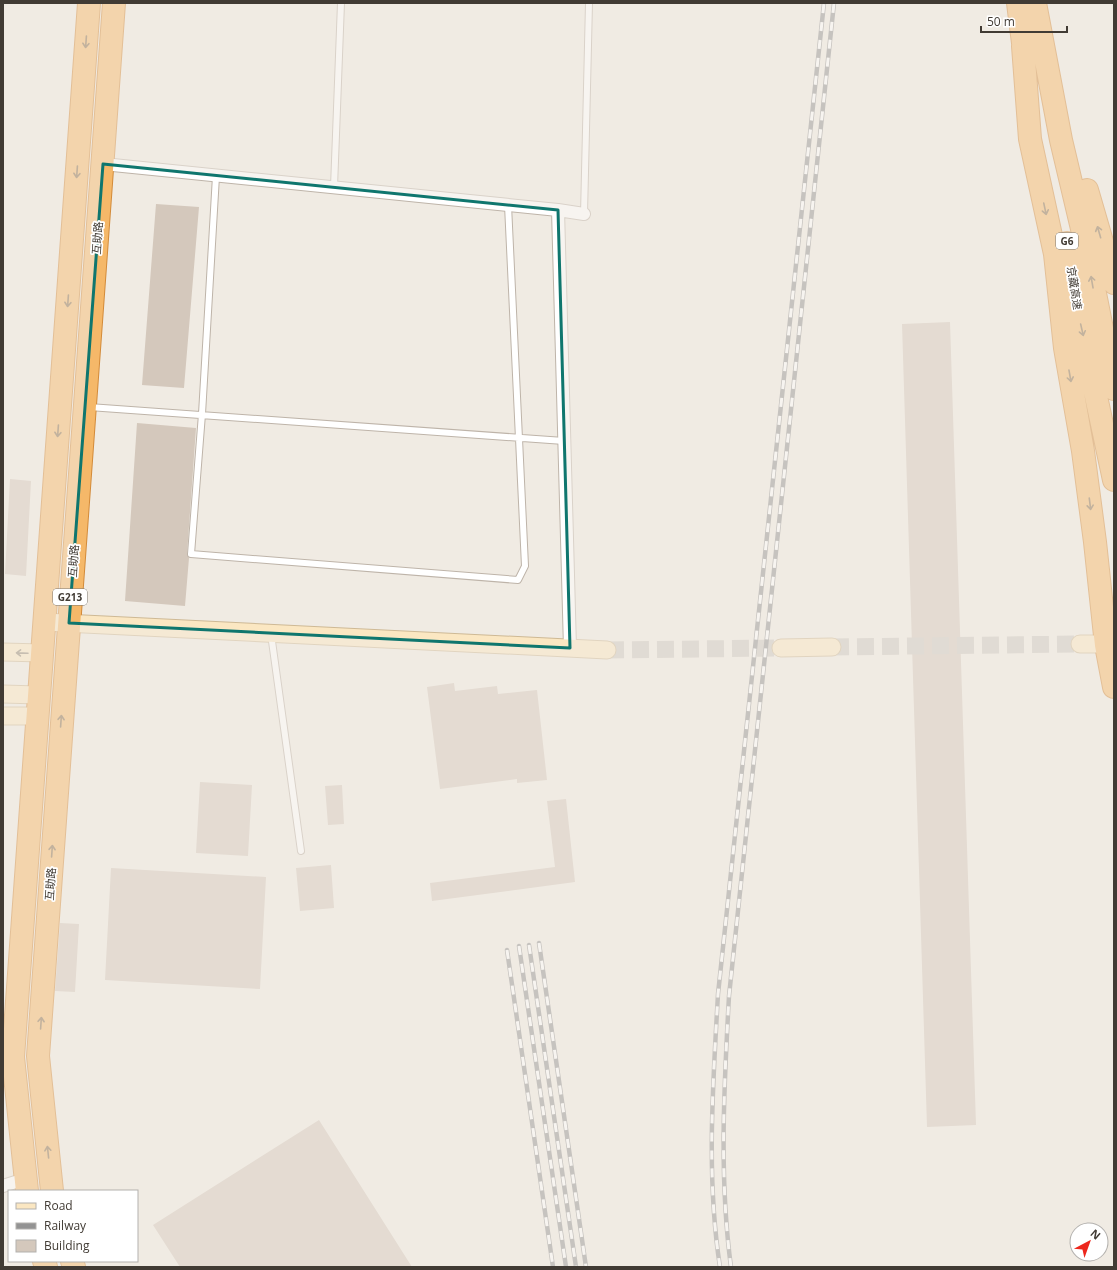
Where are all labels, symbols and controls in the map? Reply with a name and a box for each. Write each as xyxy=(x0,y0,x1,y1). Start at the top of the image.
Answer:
scale bar xyxy=(981,8,1067,34)
text: 50 m xyxy=(987,13,1015,30)
one-way arrow xyxy=(83,35,90,48)
one-way arrow xyxy=(73,165,80,178)
one-way arrow xyxy=(1041,202,1049,215)
street label: 互助路 xyxy=(88,221,106,255)
one-way arrow xyxy=(1095,226,1102,239)
road number: G6 xyxy=(1056,233,1078,249)
street label: 京藏高速 xyxy=(1064,265,1086,311)
one-way arrow xyxy=(1088,276,1096,289)
one-way arrow xyxy=(64,294,71,307)
one-way arrow xyxy=(1078,323,1086,336)
one-way arrow xyxy=(1066,369,1074,382)
one-way arrow xyxy=(55,424,62,437)
one-way arrow xyxy=(1086,497,1094,510)
street label: 互助路 xyxy=(64,544,82,578)
road number: G213 xyxy=(53,589,87,605)
one-way arrow xyxy=(16,649,29,656)
one-way arrow xyxy=(58,715,65,728)
one-way arrow xyxy=(49,845,56,858)
street label: 互助路 xyxy=(41,867,59,901)
one-way arrow xyxy=(37,1017,44,1030)
one-way arrow xyxy=(44,1146,52,1159)
legend xyxy=(8,1190,138,1262)
text: Road xyxy=(44,1197,73,1214)
text: Railway xyxy=(44,1217,87,1234)
north arrow xyxy=(1069,1222,1109,1262)
text: N xyxy=(1088,1225,1104,1243)
text: Building xyxy=(44,1237,90,1254)

